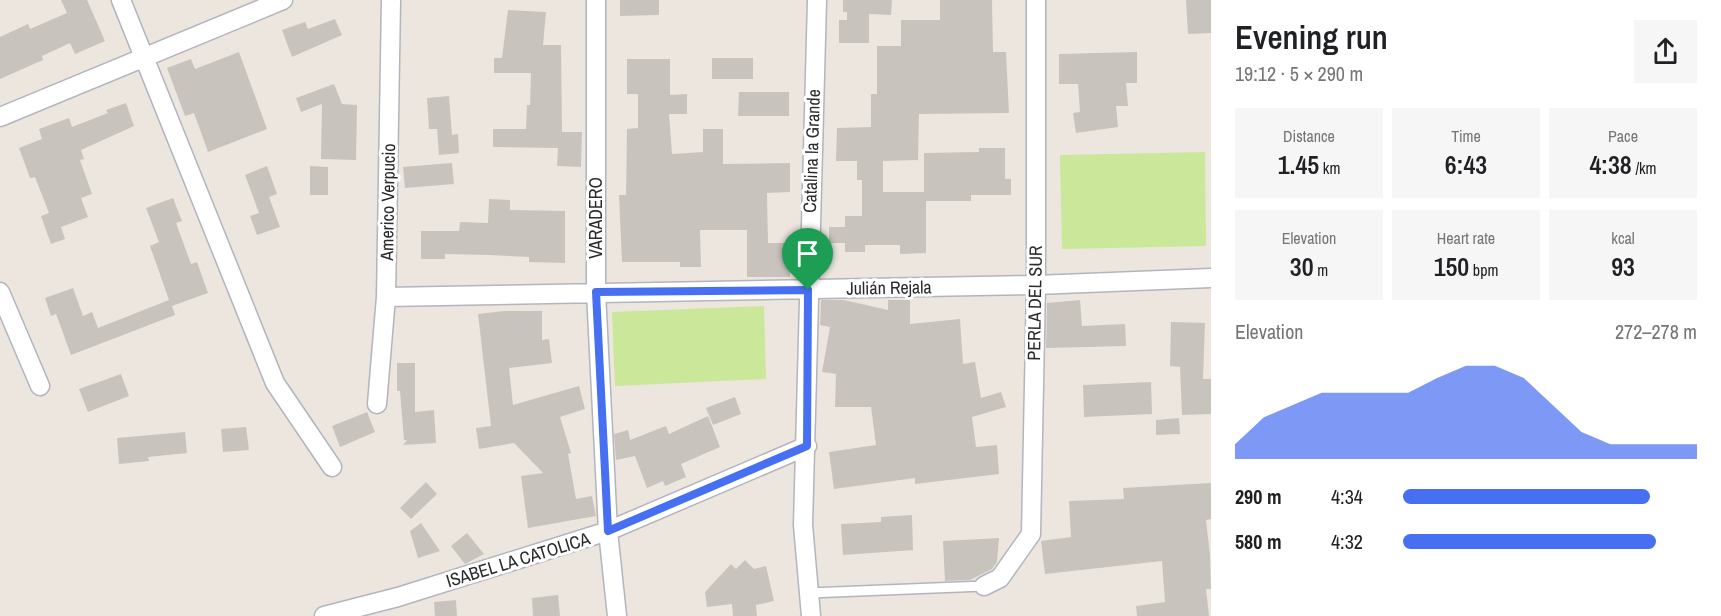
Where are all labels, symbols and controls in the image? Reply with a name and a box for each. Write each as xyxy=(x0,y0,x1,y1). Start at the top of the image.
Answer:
text: Evening run xyxy=(1235,15,1388,59)
button: share xyxy=(1634,20,1697,83)
text: 19:12 · 5 × 290 m xyxy=(1235,60,1363,87)
street label: Catalina la Grande xyxy=(797,89,826,213)
text: Distance xyxy=(1283,125,1335,147)
text: Time xyxy=(1451,125,1481,147)
text: Pace xyxy=(1608,125,1638,147)
street label: Americo Verpucio xyxy=(374,143,401,262)
text: 1.45 xyxy=(1278,147,1319,182)
text: 6:43 xyxy=(1445,147,1487,182)
text: 4:38 xyxy=(1589,147,1632,182)
text: km xyxy=(1319,157,1340,179)
text: /km xyxy=(1632,157,1657,179)
street label: VARADERO xyxy=(583,177,608,259)
text: Elevation xyxy=(1282,227,1336,249)
text: Heart rate xyxy=(1437,227,1495,249)
text: kcal xyxy=(1611,227,1635,249)
pin xyxy=(782,228,833,290)
icon: arrive xyxy=(791,237,824,270)
street label: PERLA DEL SUR xyxy=(1021,245,1048,361)
text: 30 xyxy=(1290,249,1314,284)
text: 150 xyxy=(1434,249,1469,284)
text: 93 xyxy=(1611,249,1635,284)
text: m xyxy=(1314,259,1328,281)
text: bpm xyxy=(1469,259,1498,281)
street label: Julián Rejala xyxy=(846,274,932,301)
text: Elevation xyxy=(1235,318,1303,345)
text: 272–278 m xyxy=(1615,318,1697,345)
text: 290 m xyxy=(1235,483,1282,510)
text: 4:34 xyxy=(1331,483,1363,510)
street label: ISABEL LA CATOLICA xyxy=(443,526,593,593)
text: 580 m xyxy=(1235,528,1282,555)
text: 4:32 xyxy=(1331,528,1363,555)

